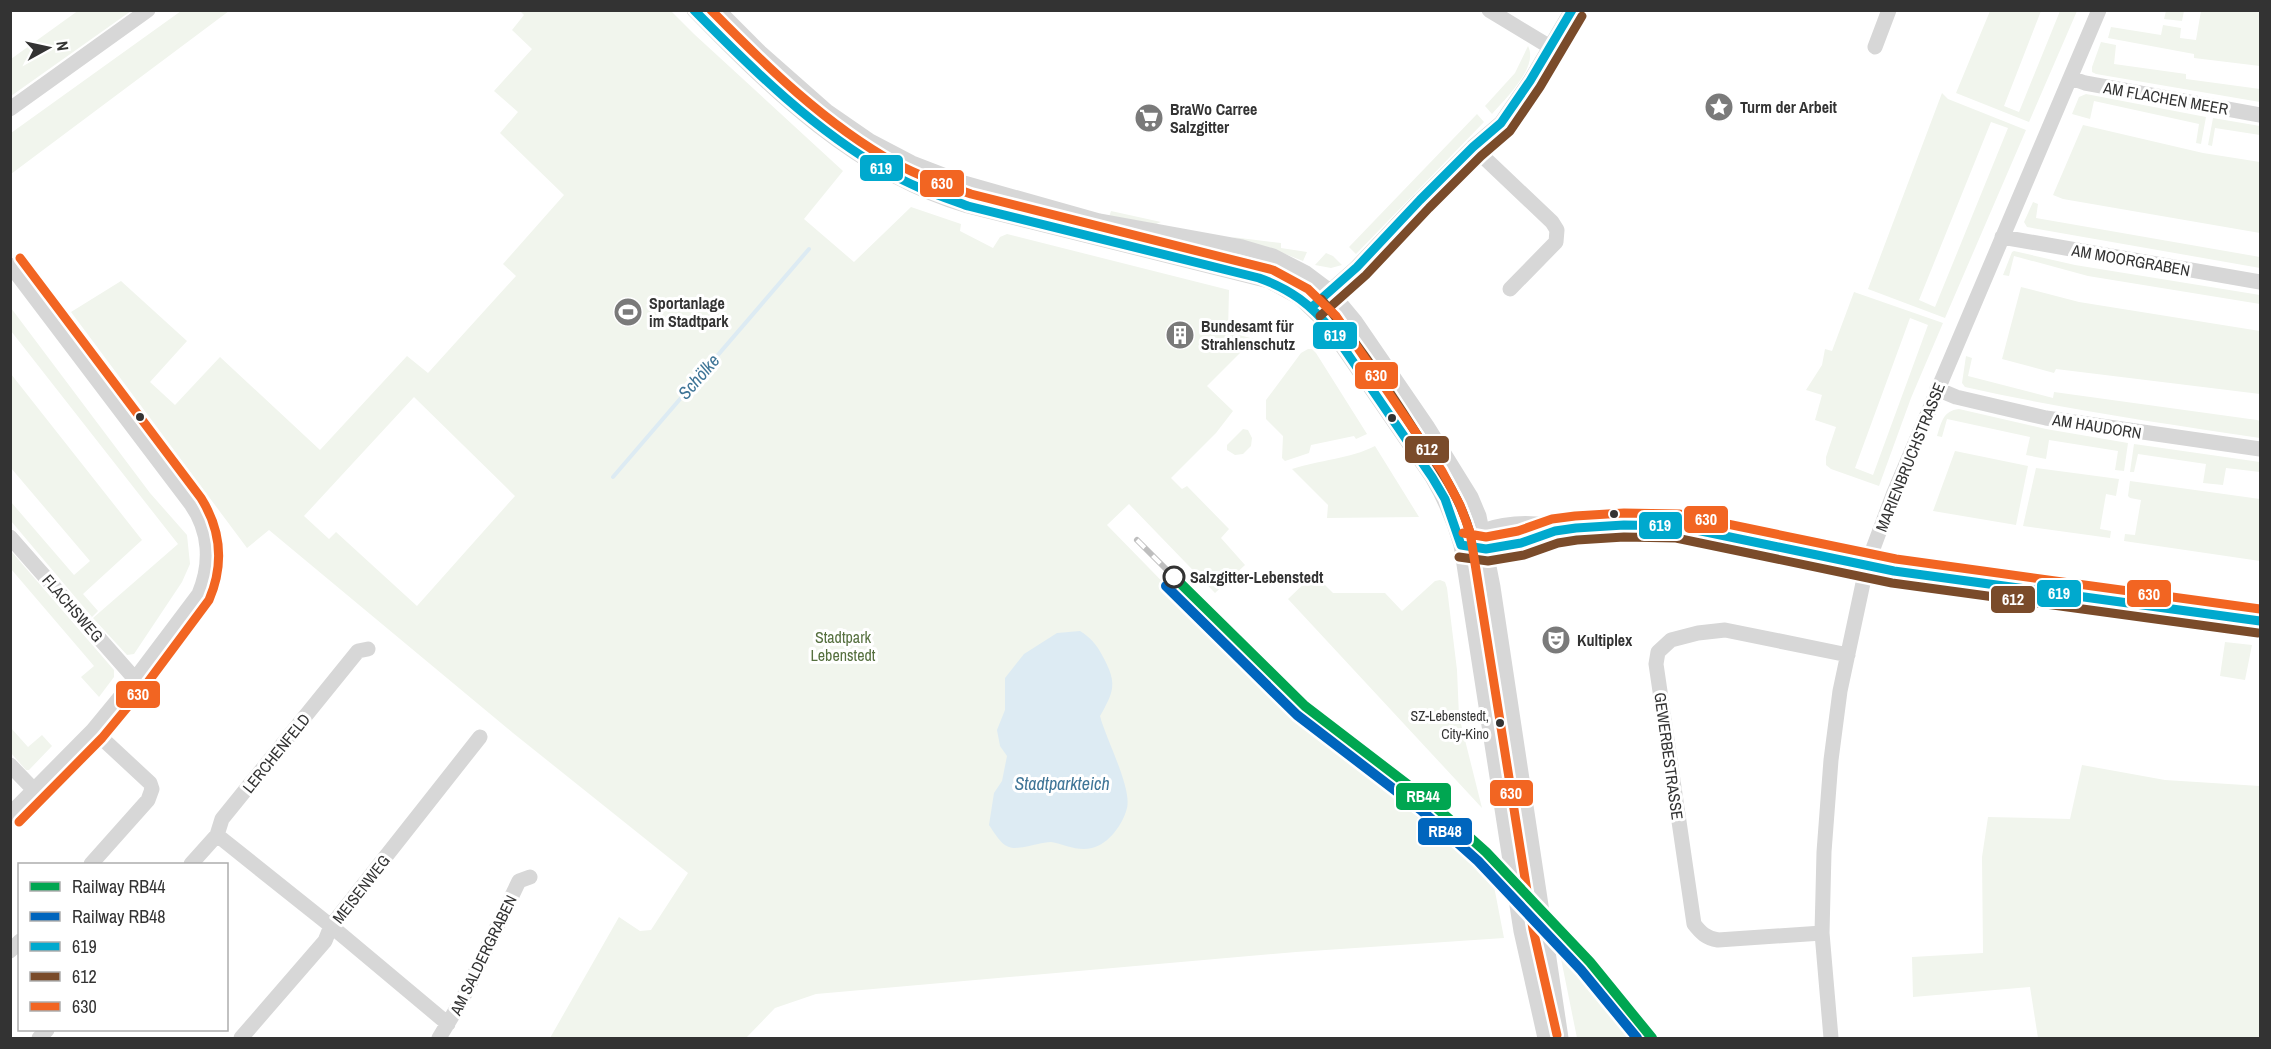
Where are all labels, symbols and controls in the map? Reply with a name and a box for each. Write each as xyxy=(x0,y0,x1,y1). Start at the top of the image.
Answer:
north arrow xyxy=(18,18,78,78)
text: N xyxy=(51,40,74,52)
street label: AM FLACHEN MEER xyxy=(2101,76,2231,120)
place icon: Turm der Arbeit xyxy=(1703,91,1735,123)
place label: Turm der Arbeit xyxy=(1740,96,1838,118)
place label: BraWo Carree Salzgitter xyxy=(1170,98,1257,138)
supermarket icon: BraWo Carree Salzgitter xyxy=(1133,102,1165,134)
line badge: 619 xyxy=(859,154,904,182)
text: 619 xyxy=(870,157,892,179)
line badge: 630 xyxy=(919,169,965,198)
text: 630 xyxy=(931,172,953,194)
street label: AM MOORGRABEN xyxy=(2069,239,2192,281)
place label: Sportanlage im Stadtpark xyxy=(649,292,729,332)
sports icon: Sportanlage im Stadtpark xyxy=(612,296,644,328)
place label: Bundesamt für Strahlenschutz xyxy=(1201,315,1295,355)
building icon: Bundesamt für Strahlenschutz xyxy=(1164,319,1196,351)
line badge: 619 xyxy=(1312,321,1358,350)
text: 619 xyxy=(1324,324,1346,346)
water label: Schölke xyxy=(672,349,725,405)
line badge: 630 xyxy=(1354,361,1399,390)
text: 630 xyxy=(1365,364,1387,386)
street label: MARIENBRUCHSTRASSE xyxy=(1870,379,1950,535)
street label: AM HAUDORN xyxy=(2050,408,2143,444)
unlabelled marker xyxy=(134,411,146,423)
unlabelled marker xyxy=(1386,412,1398,424)
line badge: 612 xyxy=(1404,435,1450,464)
text: 612 xyxy=(1416,438,1438,460)
line badge: 630 xyxy=(1683,505,1729,534)
unlabelled marker xyxy=(1608,508,1620,520)
text: 630 xyxy=(1695,508,1717,530)
line badge: 619 xyxy=(1638,511,1683,540)
text: 619 xyxy=(1649,514,1671,536)
marker: Salzgitter-Lebenstedt xyxy=(1163,566,1185,588)
place label: Salzgitter-Lebenstedt xyxy=(1190,566,1324,588)
street label: FLACHSWEG xyxy=(37,569,109,647)
line badge: 619 xyxy=(2036,579,2082,608)
line badge: 630 xyxy=(2126,579,2172,608)
text: 619 xyxy=(2048,582,2070,604)
text: 630 xyxy=(2138,583,2160,605)
line badge: 612 xyxy=(1990,585,2036,614)
text: 612 xyxy=(2002,588,2024,610)
theatre icon: Kultiplex xyxy=(1540,624,1572,656)
park label: Stadtpark Lebenstedt xyxy=(811,626,876,666)
place label: Kultiplex xyxy=(1577,629,1633,651)
line badge: 630 xyxy=(115,680,161,709)
text: 630 xyxy=(127,683,149,705)
street label: GEWERBESTRASSE xyxy=(1649,691,1689,821)
place label: SZ-Lebenstedt, City-Kino xyxy=(1411,707,1489,743)
street label: LERCHENFELD xyxy=(237,709,315,797)
marker: SZ-Lebenstedt, City-Kino xyxy=(1494,717,1506,729)
water label: Stadtparkteich xyxy=(1014,771,1110,796)
line badge: 630 xyxy=(1489,779,1534,807)
line badge: RB44 xyxy=(1395,782,1452,811)
text: 630 xyxy=(1500,782,1522,804)
text: RB44 xyxy=(1406,785,1440,807)
line badge: RB48 xyxy=(1417,817,1473,846)
text: RB48 xyxy=(1428,820,1462,842)
street label: MEISENWEG xyxy=(327,850,395,928)
legend xyxy=(18,863,228,1031)
text: Railway RB44 xyxy=(72,874,166,899)
street label: AM SALDERGRABEN xyxy=(444,891,522,1020)
text: Railway RB48 xyxy=(72,904,166,929)
text: 619 xyxy=(72,934,97,959)
text: 612 xyxy=(72,964,97,989)
text: 630 xyxy=(72,994,97,1019)

